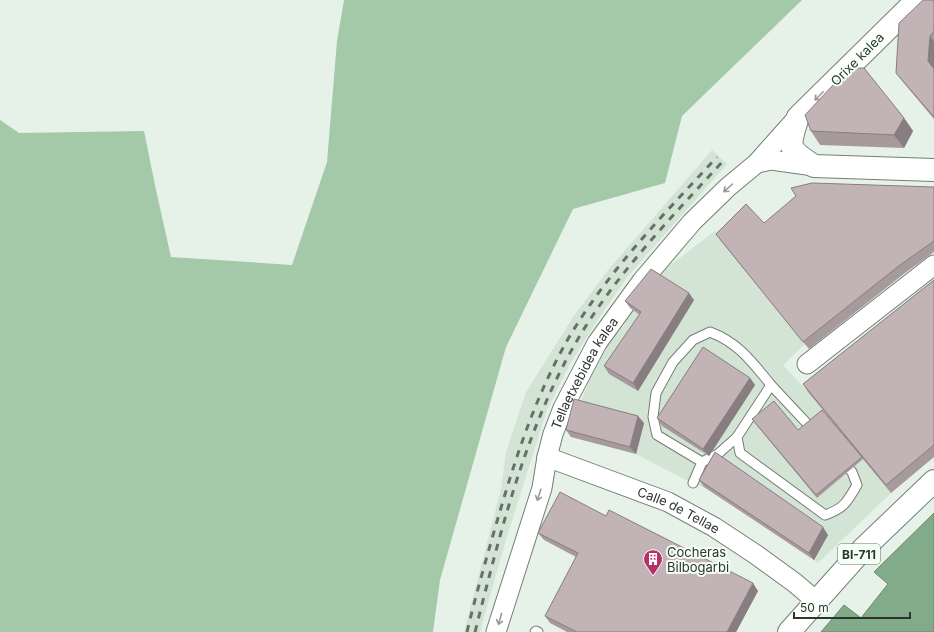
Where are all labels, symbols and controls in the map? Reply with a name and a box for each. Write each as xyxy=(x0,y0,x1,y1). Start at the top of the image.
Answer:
street label: Orixe kalea xyxy=(827,29,887,89)
one-way arrow xyxy=(814,91,824,101)
one-way arrow xyxy=(723,183,733,192)
street label: Tellaetxebidea kalea xyxy=(548,314,621,431)
street label: Calle de Tellae xyxy=(635,483,723,537)
one-way arrow xyxy=(535,489,542,502)
place label: Cocheras Bilbogarbi xyxy=(667,544,729,575)
road number: BI-711 xyxy=(838,544,880,564)
building icon: Cocheras Bilbogarbi xyxy=(642,548,664,576)
scale bar xyxy=(794,594,910,620)
text: 50 m xyxy=(800,600,829,615)
one-way arrow xyxy=(496,613,503,626)

